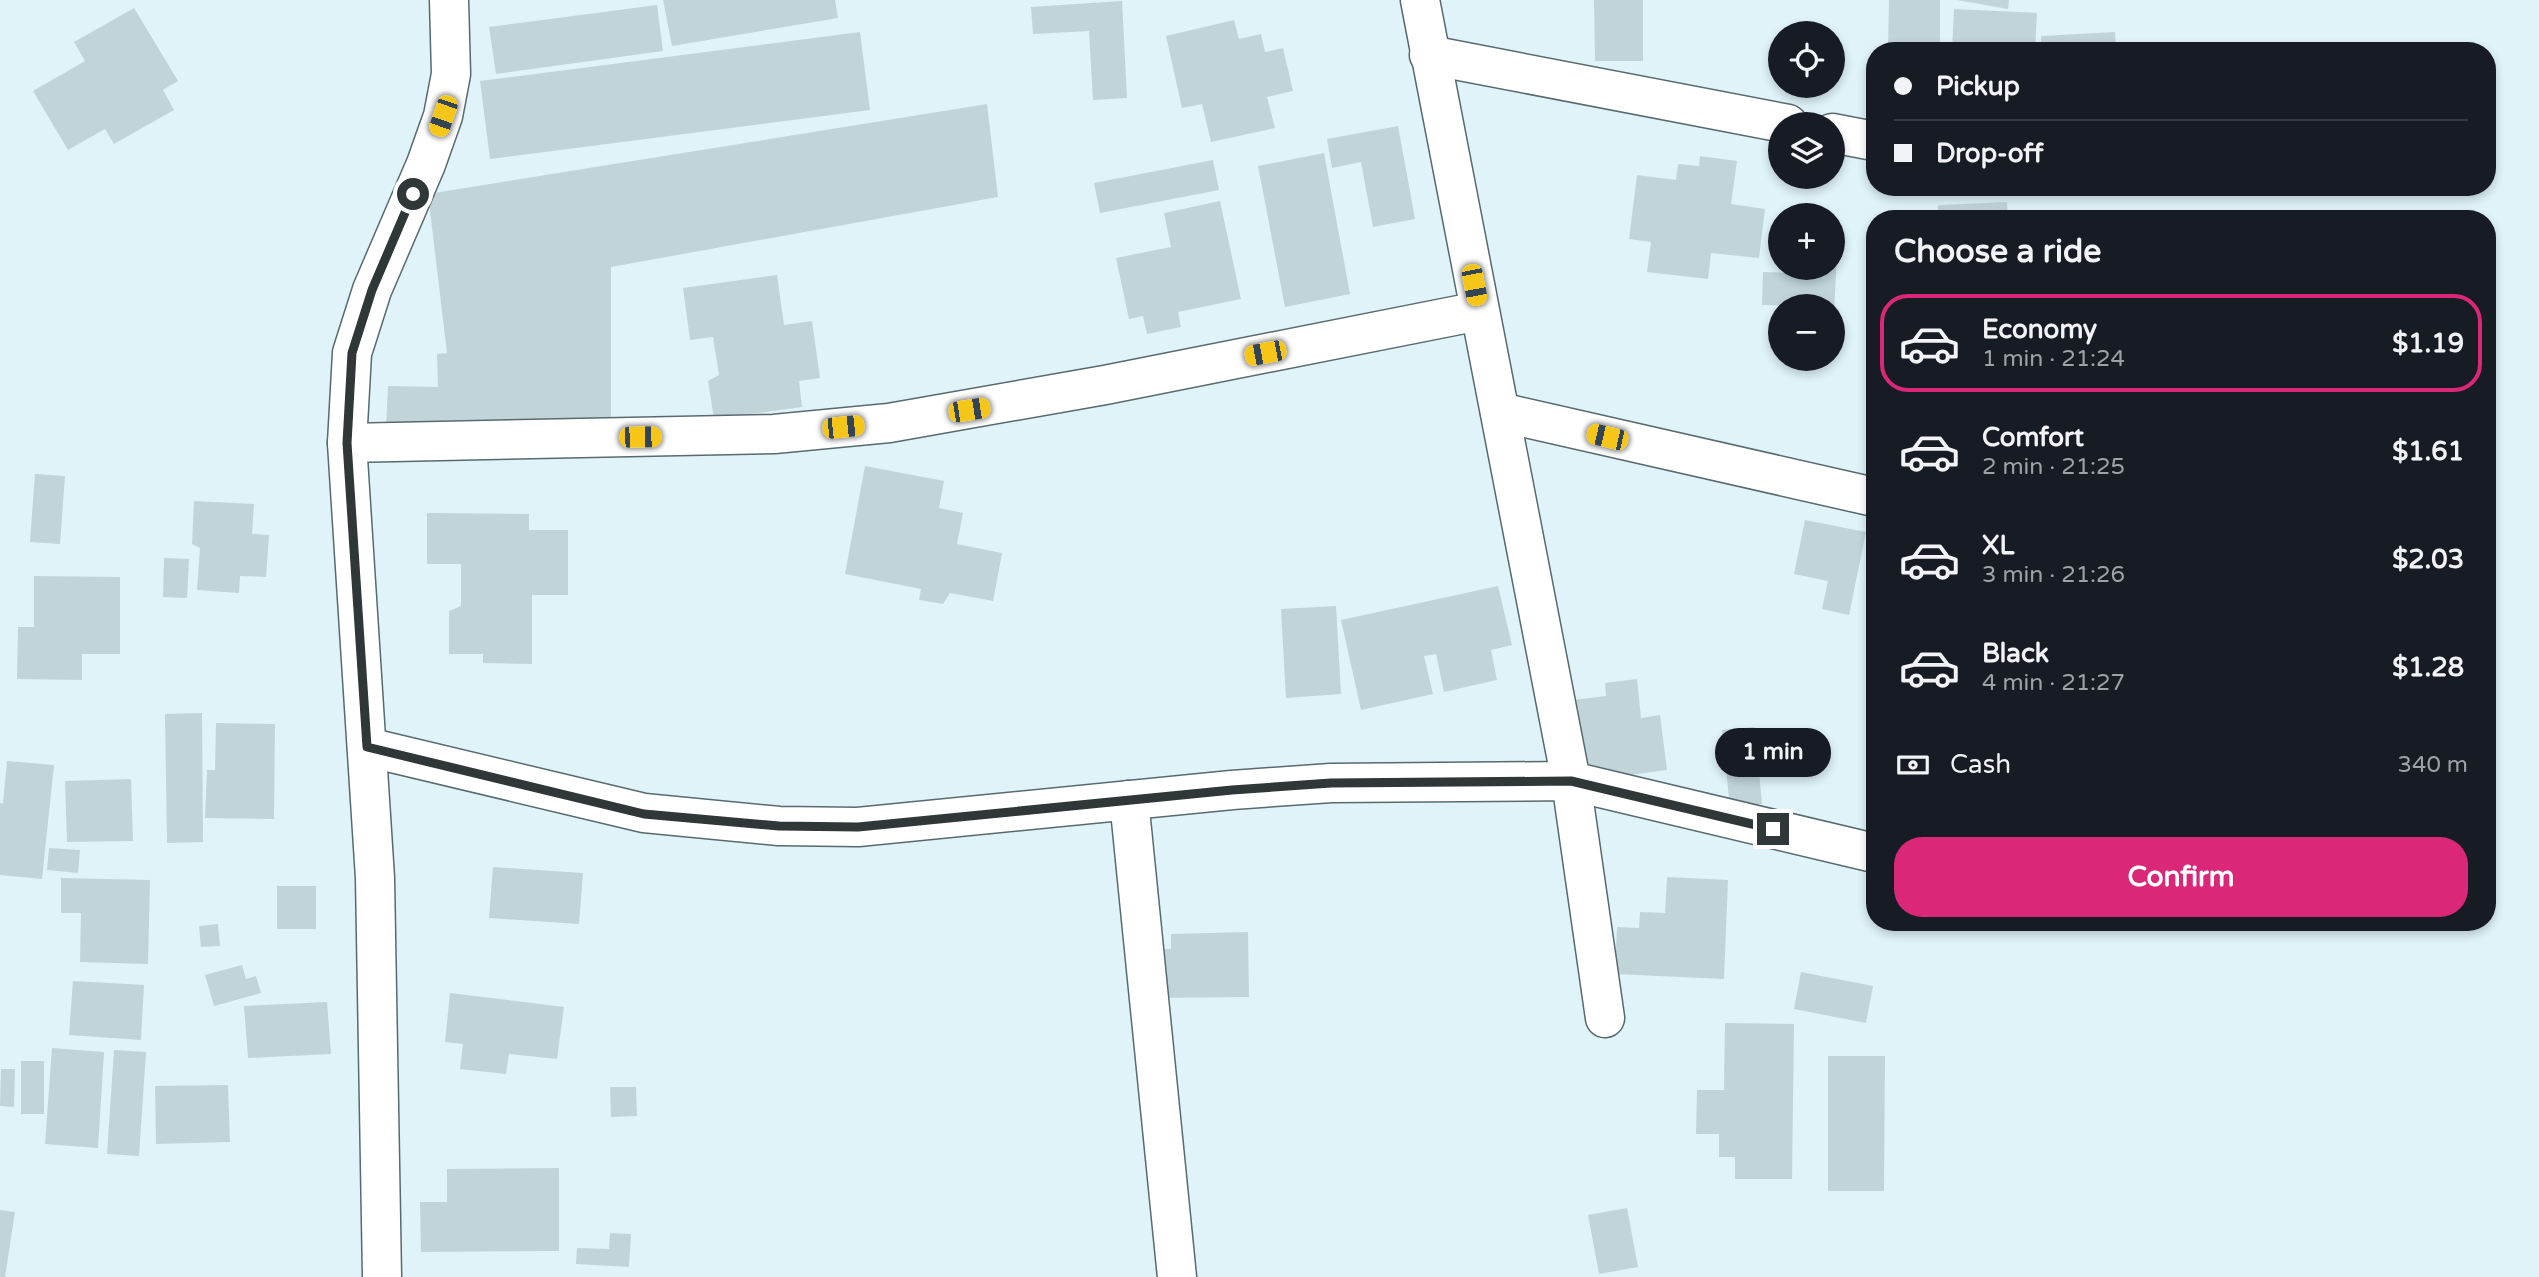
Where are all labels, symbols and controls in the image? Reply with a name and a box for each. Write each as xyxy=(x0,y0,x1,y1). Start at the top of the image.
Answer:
map controls xyxy=(1768,21,1845,371)
button: locate xyxy=(1768,21,1845,98)
text: Pickup xyxy=(1936,71,2020,102)
car xyxy=(427,93,460,139)
button: layers xyxy=(1768,112,1845,189)
text: Drop-off xyxy=(1936,138,2043,169)
route start xyxy=(397,178,429,210)
button: + xyxy=(1768,203,1845,280)
text: Choose a ride xyxy=(1894,233,2101,271)
car xyxy=(1460,262,1489,308)
button: − xyxy=(1768,294,1845,371)
icon: car xyxy=(1898,312,1961,375)
text: Economy xyxy=(1982,314,2097,345)
text: $1.19 xyxy=(2392,328,2464,359)
car xyxy=(1243,339,1288,367)
text: 1 min · 21:24 xyxy=(1982,345,2125,373)
car xyxy=(947,396,992,424)
car xyxy=(822,414,865,440)
icon: car xyxy=(1898,420,1961,483)
car xyxy=(1585,422,1630,452)
text: Comfort xyxy=(1982,422,2084,453)
car xyxy=(619,426,662,448)
text: $1.61 xyxy=(2392,436,2464,467)
text: 2 min · 21:25 xyxy=(1982,453,2125,481)
icon: car xyxy=(1898,528,1961,591)
text: XL xyxy=(1982,530,2014,561)
text: $2.03 xyxy=(2392,544,2464,575)
text: 3 min · 21:26 xyxy=(1982,561,2125,589)
icon: car xyxy=(1898,636,1961,699)
text: Black xyxy=(1982,638,2049,669)
text: $1.28 xyxy=(2392,652,2464,683)
text: 4 min · 21:27 xyxy=(1982,669,2125,697)
callout: 1 min xyxy=(1715,728,1831,776)
text: 1 min xyxy=(1742,738,1804,766)
icon: cash xyxy=(1894,746,1932,784)
text: Cash xyxy=(1950,749,2011,780)
text: 340 m xyxy=(2398,751,2468,779)
route end xyxy=(1757,813,1789,845)
button: Confirm xyxy=(1894,837,2468,917)

